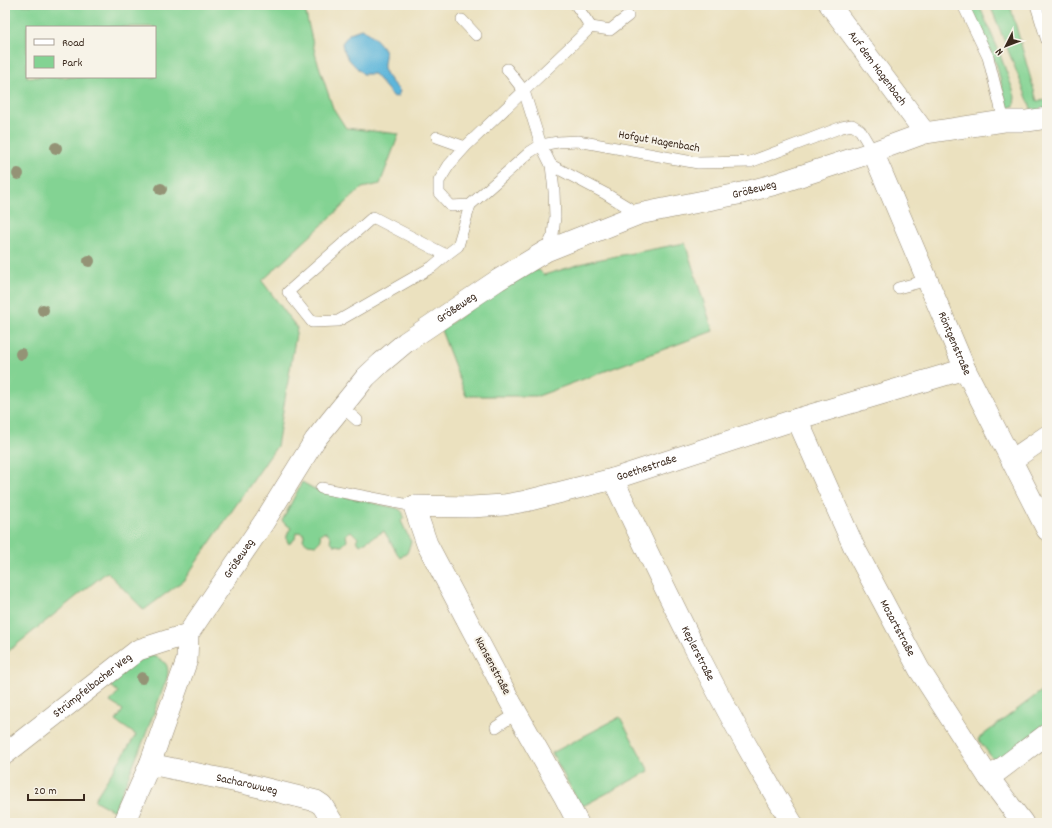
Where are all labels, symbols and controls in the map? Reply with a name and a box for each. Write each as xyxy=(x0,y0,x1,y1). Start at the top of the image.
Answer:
legend xyxy=(26,26,156,78)
north arrow xyxy=(986,26,1026,66)
street label: Auf dem Hagenbach xyxy=(844,27,911,110)
text: Road xyxy=(62,35,84,52)
text: N xyxy=(992,44,1008,59)
text: Park xyxy=(62,55,83,72)
street label: Hofgut Hagenbach xyxy=(617,126,701,158)
street label: Größeweg xyxy=(731,176,778,203)
street label: Größeweg xyxy=(433,288,480,328)
street label: Röntgenstraße xyxy=(933,309,975,378)
street label: Goethestraße xyxy=(614,450,679,486)
street label: Größeweg xyxy=(219,535,259,582)
street label: Mozartstraße xyxy=(875,597,919,659)
street label: Keplerstraße xyxy=(677,623,719,684)
street label: Nansenstraße xyxy=(470,634,514,698)
street label: Strümpfelbacher Weg xyxy=(49,649,136,722)
street label: Sacharowweg xyxy=(215,769,279,800)
scale bar xyxy=(28,776,84,802)
text: 20 m xyxy=(34,783,57,800)

